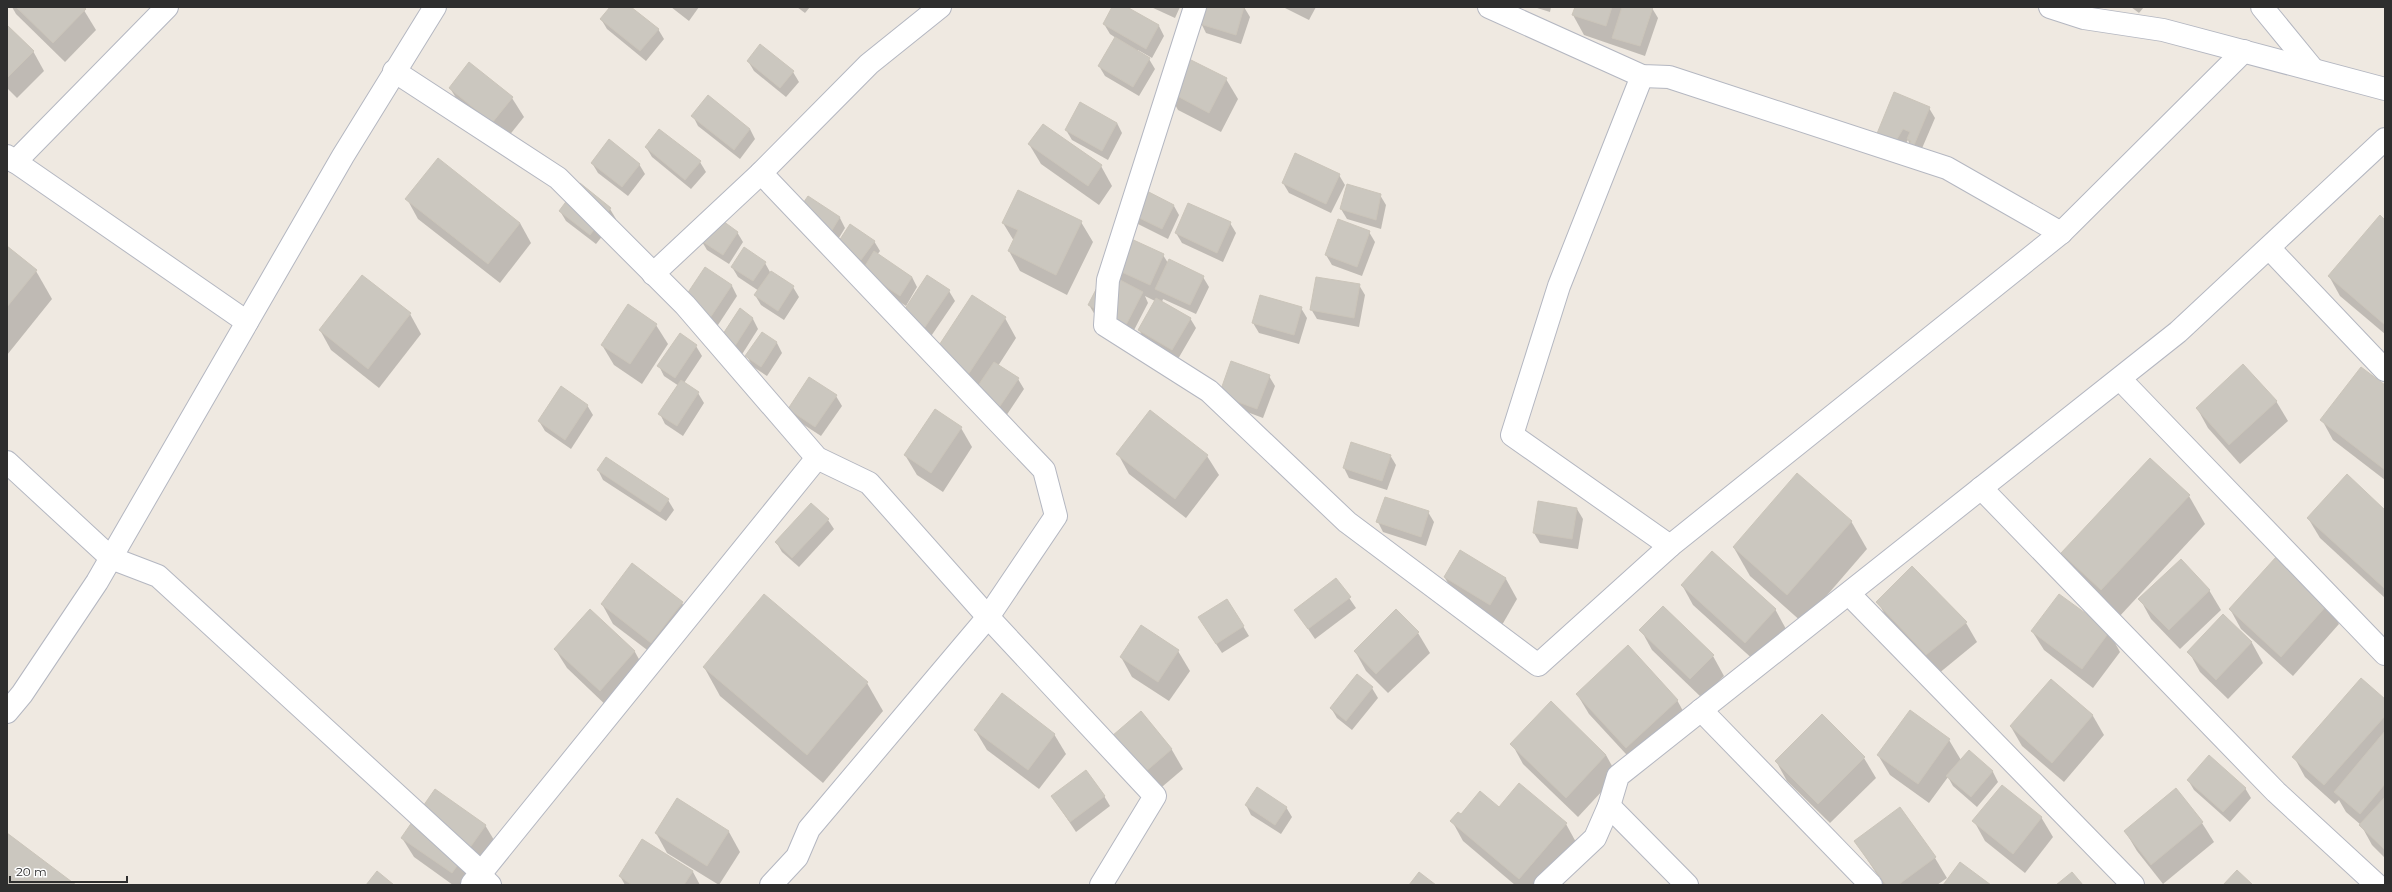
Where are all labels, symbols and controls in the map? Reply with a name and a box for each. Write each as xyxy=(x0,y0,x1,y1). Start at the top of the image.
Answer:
scale bar xyxy=(10,858,127,884)
text: 20 m xyxy=(16,864,47,879)

